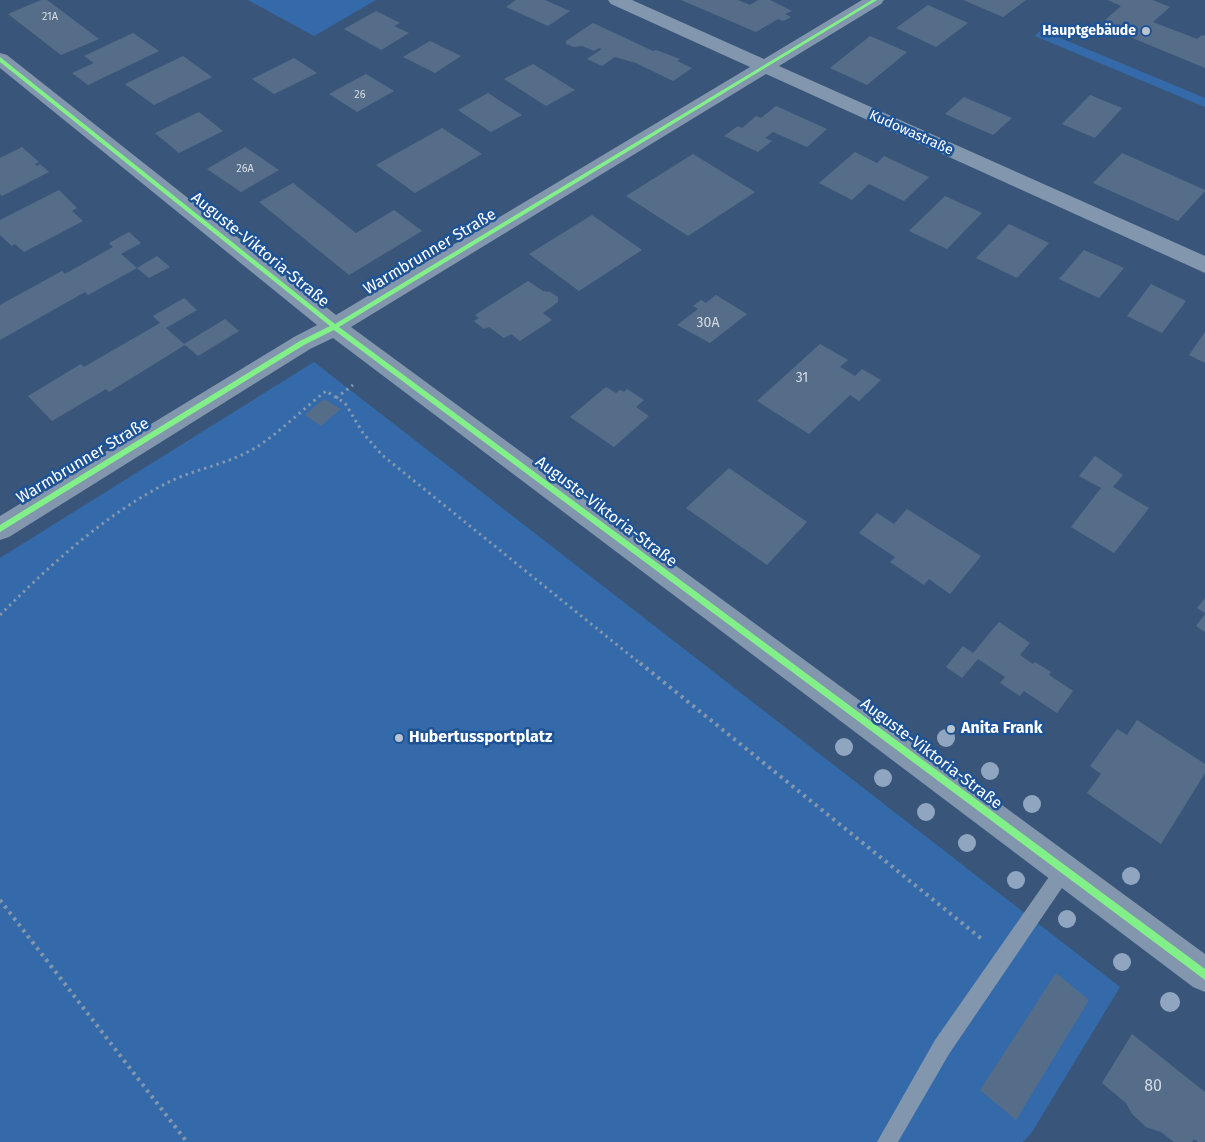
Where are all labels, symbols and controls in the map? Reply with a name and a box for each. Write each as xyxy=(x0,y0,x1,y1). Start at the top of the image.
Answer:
house number: 21A xyxy=(42,10,58,24)
place label: Hauptgebäude xyxy=(1042,23,1136,39)
marker: Hauptgebäude xyxy=(1140,25,1152,37)
house number: 26 xyxy=(354,88,366,102)
street label: Kudowastraße xyxy=(866,107,956,159)
house number: 26A xyxy=(236,162,254,176)
street label: Auguste-Viktoria-Straße xyxy=(187,188,333,312)
street label: Warmbrunner Straße xyxy=(360,205,500,299)
house number: 30A xyxy=(697,315,719,331)
house number: 31 xyxy=(796,370,808,386)
street label: Warmbrunner Straße xyxy=(13,414,153,508)
street label: Auguste-Viktoria-Straße xyxy=(531,452,681,572)
street label: Auguste-Viktoria-Straße xyxy=(856,694,1006,814)
place label: Anita Frank xyxy=(961,719,1043,739)
marker: Anita Frank xyxy=(945,723,957,735)
place label: Hubertussportplatz xyxy=(409,728,552,748)
marker: Hubertussportplatz xyxy=(393,732,405,744)
house number: 80 xyxy=(1144,1077,1162,1097)

